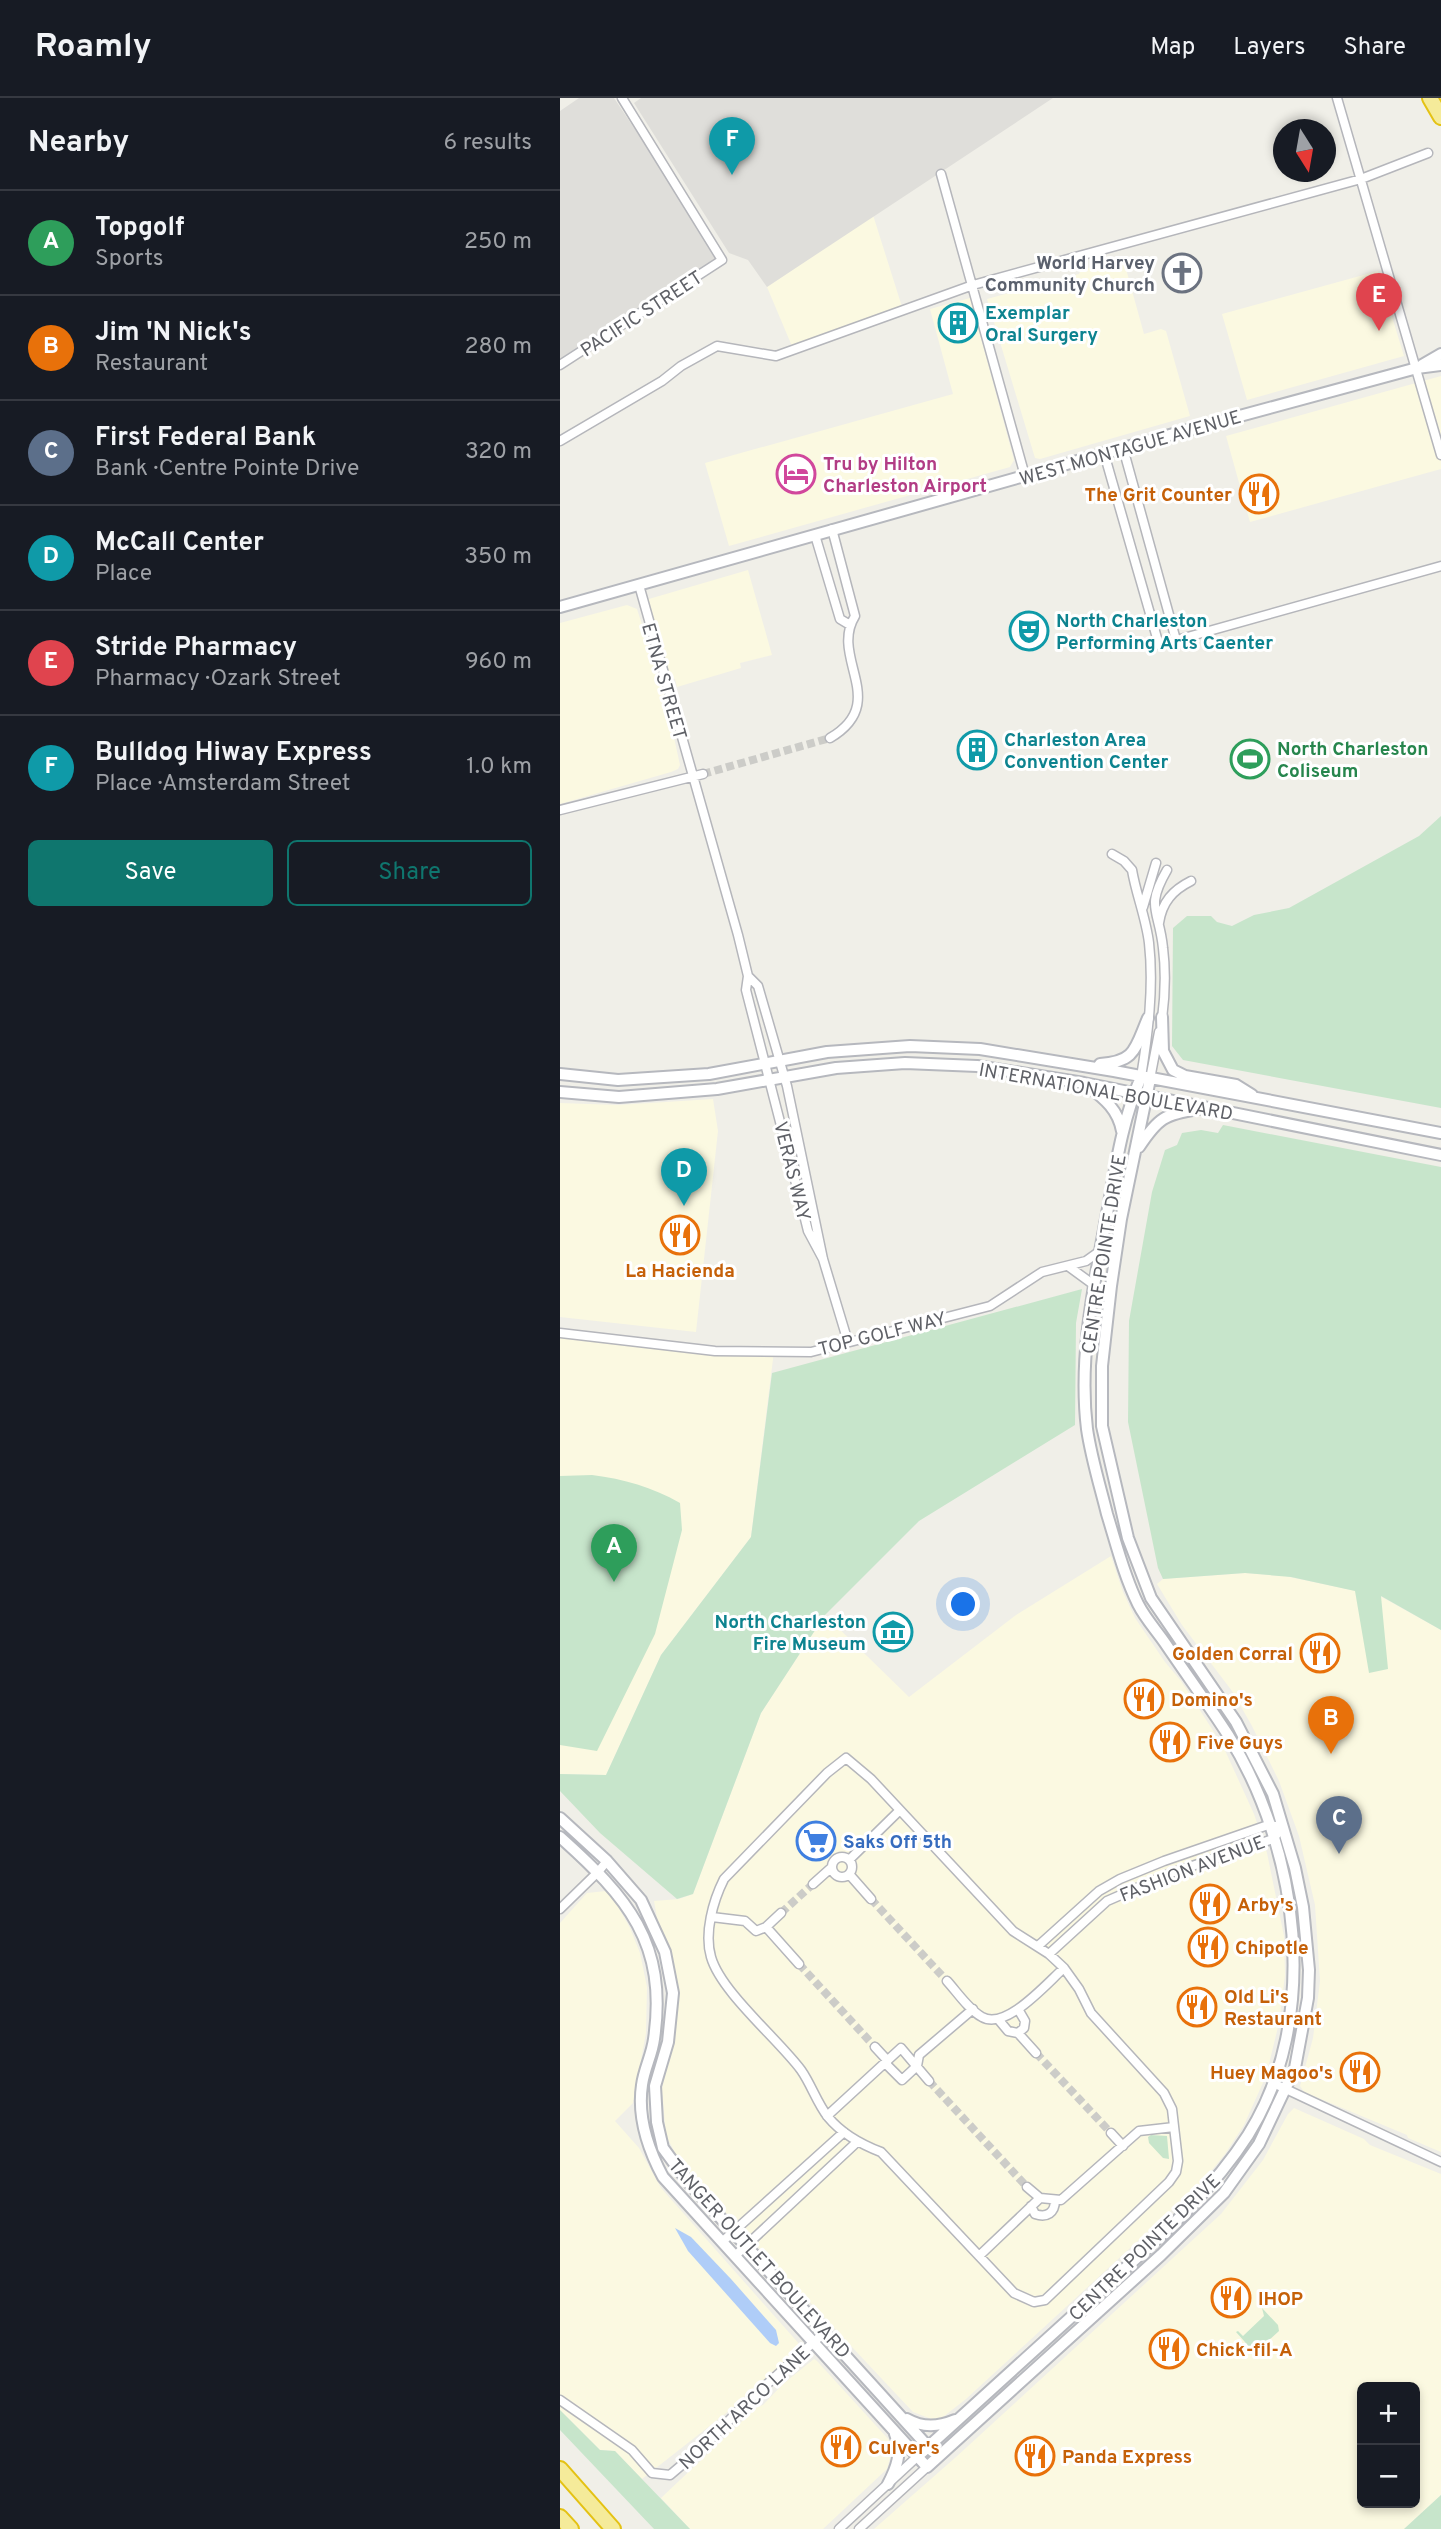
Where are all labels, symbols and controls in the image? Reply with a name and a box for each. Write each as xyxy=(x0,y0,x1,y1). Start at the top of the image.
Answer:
text: Roamly xyxy=(35,27,151,69)
text: Map xyxy=(1150,33,1195,63)
text: Layers xyxy=(1233,33,1305,63)
text: Share xyxy=(1343,33,1406,63)
pin: F xyxy=(709,117,755,175)
north arrow xyxy=(1273,119,1336,182)
text: Nearby xyxy=(28,125,129,162)
text: 6 results xyxy=(444,129,532,158)
text: Topgolf xyxy=(95,212,185,245)
text: A xyxy=(43,228,59,257)
text: 250 m xyxy=(464,228,532,257)
text: Sports xyxy=(95,245,163,274)
place label: World Harvey Community Church xyxy=(985,252,1155,298)
church icon: World Harvey Community Church xyxy=(1161,252,1203,294)
street label: PACIFIC STREET xyxy=(577,266,708,363)
pin: E xyxy=(1356,273,1402,331)
building icon: Exemplar Oral Surgery xyxy=(937,302,979,344)
place label: Exemplar Oral Surgery xyxy=(985,302,1098,348)
text: Jim 'N Nick's xyxy=(95,317,251,350)
text: B xyxy=(43,333,59,362)
text: 280 m xyxy=(464,333,532,362)
text: Restaurant xyxy=(95,350,208,379)
street label: WEST MONTAGUE AVENUE xyxy=(1017,406,1244,492)
text: First Federal Bank xyxy=(95,422,316,455)
text: C xyxy=(44,438,58,467)
text: 320 m xyxy=(465,438,532,467)
hotel icon: Tru by Hilton Charleston Airport xyxy=(775,453,817,495)
place label: Tru by Hilton Charleston Airport xyxy=(823,453,987,499)
text: Bank · Centre Pointe Drive xyxy=(95,455,359,484)
restaurant icon: The Grit Counter xyxy=(1238,473,1280,515)
place label: The Grit Counter xyxy=(1085,484,1232,508)
text: McCall Center xyxy=(95,527,264,560)
text: D xyxy=(43,543,59,572)
text: 350 m xyxy=(464,543,532,572)
text: Place xyxy=(95,560,152,589)
theatre icon: North Charleston Performing Arts Caenter xyxy=(1008,610,1050,652)
place label: North Charleston Performing Arts Caenter xyxy=(1056,610,1273,656)
street label: ETNA STREET xyxy=(635,620,691,743)
text: Stride Pharmacy xyxy=(95,632,297,665)
text: E xyxy=(44,648,58,677)
text: 960 m xyxy=(465,648,532,677)
text: Pharmacy · Ozark Street xyxy=(95,665,341,694)
building icon: Charleston Area Convention Center xyxy=(956,729,998,771)
place label: Charleston Area Convention Center xyxy=(1004,729,1168,775)
text: Bulldog Hiway Express xyxy=(95,737,372,770)
sports icon: North Charleston Coliseum xyxy=(1229,738,1271,780)
place label: North Charleston Coliseum xyxy=(1277,738,1428,784)
text: F xyxy=(44,753,58,782)
text: 1.0 km xyxy=(466,753,532,782)
text: Place · Amsterdam Street xyxy=(95,770,351,799)
button: Save xyxy=(28,840,273,906)
button: Share xyxy=(287,840,532,906)
street label: INTERNATIONAL BOULEVARD xyxy=(977,1059,1235,1127)
street label: VERAS WAY xyxy=(767,1119,815,1224)
pin: D xyxy=(661,1148,707,1206)
street label: CENTRE POINTE DRIVE xyxy=(1077,1153,1133,1356)
restaurant icon: La Hacienda xyxy=(659,1214,701,1256)
place label: La Hacienda xyxy=(625,1260,735,1284)
street label: TOP GOLF WAY xyxy=(816,1307,949,1362)
pin: A xyxy=(591,1524,637,1582)
your location xyxy=(946,1587,980,1621)
place label: North Charleston Fire Museum xyxy=(715,1611,866,1657)
museum icon: North Charleston Fire Museum xyxy=(872,1611,914,1653)
restaurant icon: Golden Corral xyxy=(1299,1632,1341,1674)
place label: Golden Corral xyxy=(1172,1643,1293,1667)
restaurant icon: Domino's xyxy=(1123,1678,1165,1720)
place label: Domino's xyxy=(1171,1689,1253,1713)
pin: B xyxy=(1308,1696,1354,1754)
restaurant icon: Five Guys xyxy=(1149,1721,1191,1763)
place label: Five Guys xyxy=(1197,1732,1283,1756)
pin: C xyxy=(1316,1796,1362,1854)
supermarket icon: Saks Off 5th xyxy=(795,1820,837,1862)
place label: Saks Off 5th xyxy=(843,1831,952,1855)
street label: FASHION AVENUE xyxy=(1117,1831,1269,1909)
restaurant icon: Arby's xyxy=(1189,1883,1231,1925)
place label: Arby's xyxy=(1237,1894,1294,1918)
restaurant icon: Chipotle xyxy=(1187,1926,1229,1968)
place label: Chipotle xyxy=(1235,1937,1309,1961)
restaurant icon: Old Li's Restaurant xyxy=(1176,1986,1218,2028)
place label: Old Li's Restaurant xyxy=(1224,1986,1322,2032)
restaurant icon: Huey Magoo's xyxy=(1339,2051,1381,2093)
place label: Huey Magoo's xyxy=(1210,2062,1333,2086)
street label: TANGER OUTLET BOULEVARD xyxy=(662,2154,855,2364)
street label: CENTRE POINTE DRIVE xyxy=(1064,2170,1226,2327)
restaurant icon: IHOP xyxy=(1210,2277,1252,2319)
place label: IHOP xyxy=(1258,2288,1303,2312)
restaurant icon: Chick-fil-A xyxy=(1148,2328,1190,2370)
place label: Chick-fil-A xyxy=(1196,2339,1293,2363)
street label: NORTH ARCO LANE xyxy=(675,2341,816,2476)
map controls xyxy=(1357,2382,1420,2508)
button: + xyxy=(1357,2382,1420,2445)
restaurant icon: Culver's xyxy=(820,2426,862,2468)
restaurant icon: Panda Express xyxy=(1014,2435,1056,2477)
place label: Culver's xyxy=(868,2437,940,2461)
button: − xyxy=(1357,2445,1420,2508)
place label: Panda Express xyxy=(1062,2446,1192,2470)

